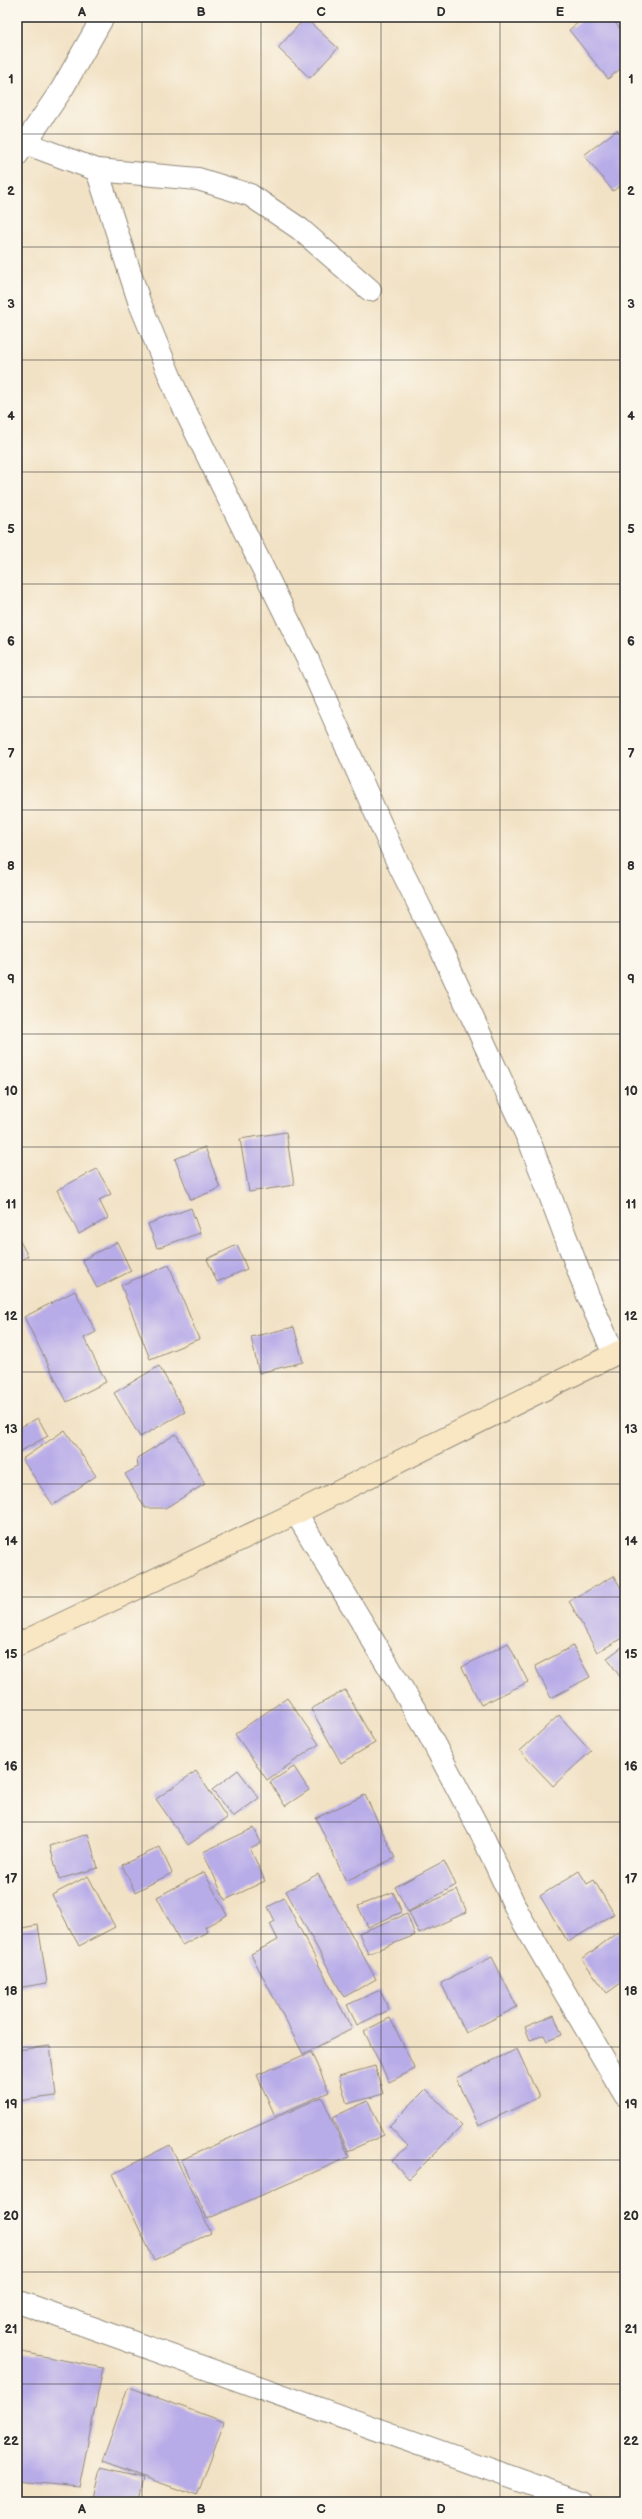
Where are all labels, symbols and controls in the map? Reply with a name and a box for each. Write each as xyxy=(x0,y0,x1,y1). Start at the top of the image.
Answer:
text: A xyxy=(77,4,86,20)
text: B xyxy=(196,4,206,20)
text: C xyxy=(316,4,326,20)
text: D xyxy=(436,4,446,20)
text: E xyxy=(556,4,565,20)
text: 1 xyxy=(8,71,14,87)
text: 1 xyxy=(628,71,634,87)
text: 2 xyxy=(7,183,15,199)
text: 2 xyxy=(627,183,635,199)
text: 3 xyxy=(7,296,15,312)
text: 3 xyxy=(627,296,635,312)
text: 4 xyxy=(7,408,15,424)
text: 4 xyxy=(627,408,635,424)
text: 5 xyxy=(7,521,15,537)
text: 5 xyxy=(627,521,635,537)
text: 6 xyxy=(7,633,15,649)
text: 6 xyxy=(627,633,635,649)
text: 7 xyxy=(7,746,15,762)
text: 7 xyxy=(627,746,635,762)
text: 8 xyxy=(7,858,15,874)
text: 8 xyxy=(627,858,635,874)
text: 9 xyxy=(7,971,15,987)
text: 9 xyxy=(627,971,635,987)
text: 10 xyxy=(4,1083,18,1099)
text: 10 xyxy=(624,1083,638,1099)
text: 11 xyxy=(6,1196,16,1212)
text: 11 xyxy=(626,1196,636,1212)
text: 12 xyxy=(4,1308,18,1324)
text: 12 xyxy=(624,1308,638,1324)
text: 13 xyxy=(4,1421,18,1437)
text: 13 xyxy=(624,1421,638,1437)
text: 14 xyxy=(4,1533,18,1549)
text: 14 xyxy=(624,1533,638,1549)
text: 15 xyxy=(5,1646,18,1662)
text: 15 xyxy=(625,1646,638,1662)
text: 16 xyxy=(4,1758,18,1774)
text: 16 xyxy=(624,1758,638,1774)
text: 17 xyxy=(5,1871,17,1887)
text: 17 xyxy=(625,1871,637,1887)
text: 18 xyxy=(4,1983,18,1999)
text: 18 xyxy=(624,1983,638,1999)
text: 19 xyxy=(4,2096,18,2112)
text: 19 xyxy=(624,2096,638,2112)
text: 20 xyxy=(3,2208,19,2224)
text: 20 xyxy=(623,2208,639,2224)
text: 21 xyxy=(5,2321,18,2337)
text: 21 xyxy=(625,2321,638,2337)
text: 22 xyxy=(3,2433,19,2449)
text: 22 xyxy=(623,2433,639,2449)
text: A xyxy=(77,2501,86,2517)
text: B xyxy=(196,2501,206,2517)
text: C xyxy=(316,2501,326,2517)
text: D xyxy=(436,2501,446,2517)
text: E xyxy=(556,2501,565,2517)

